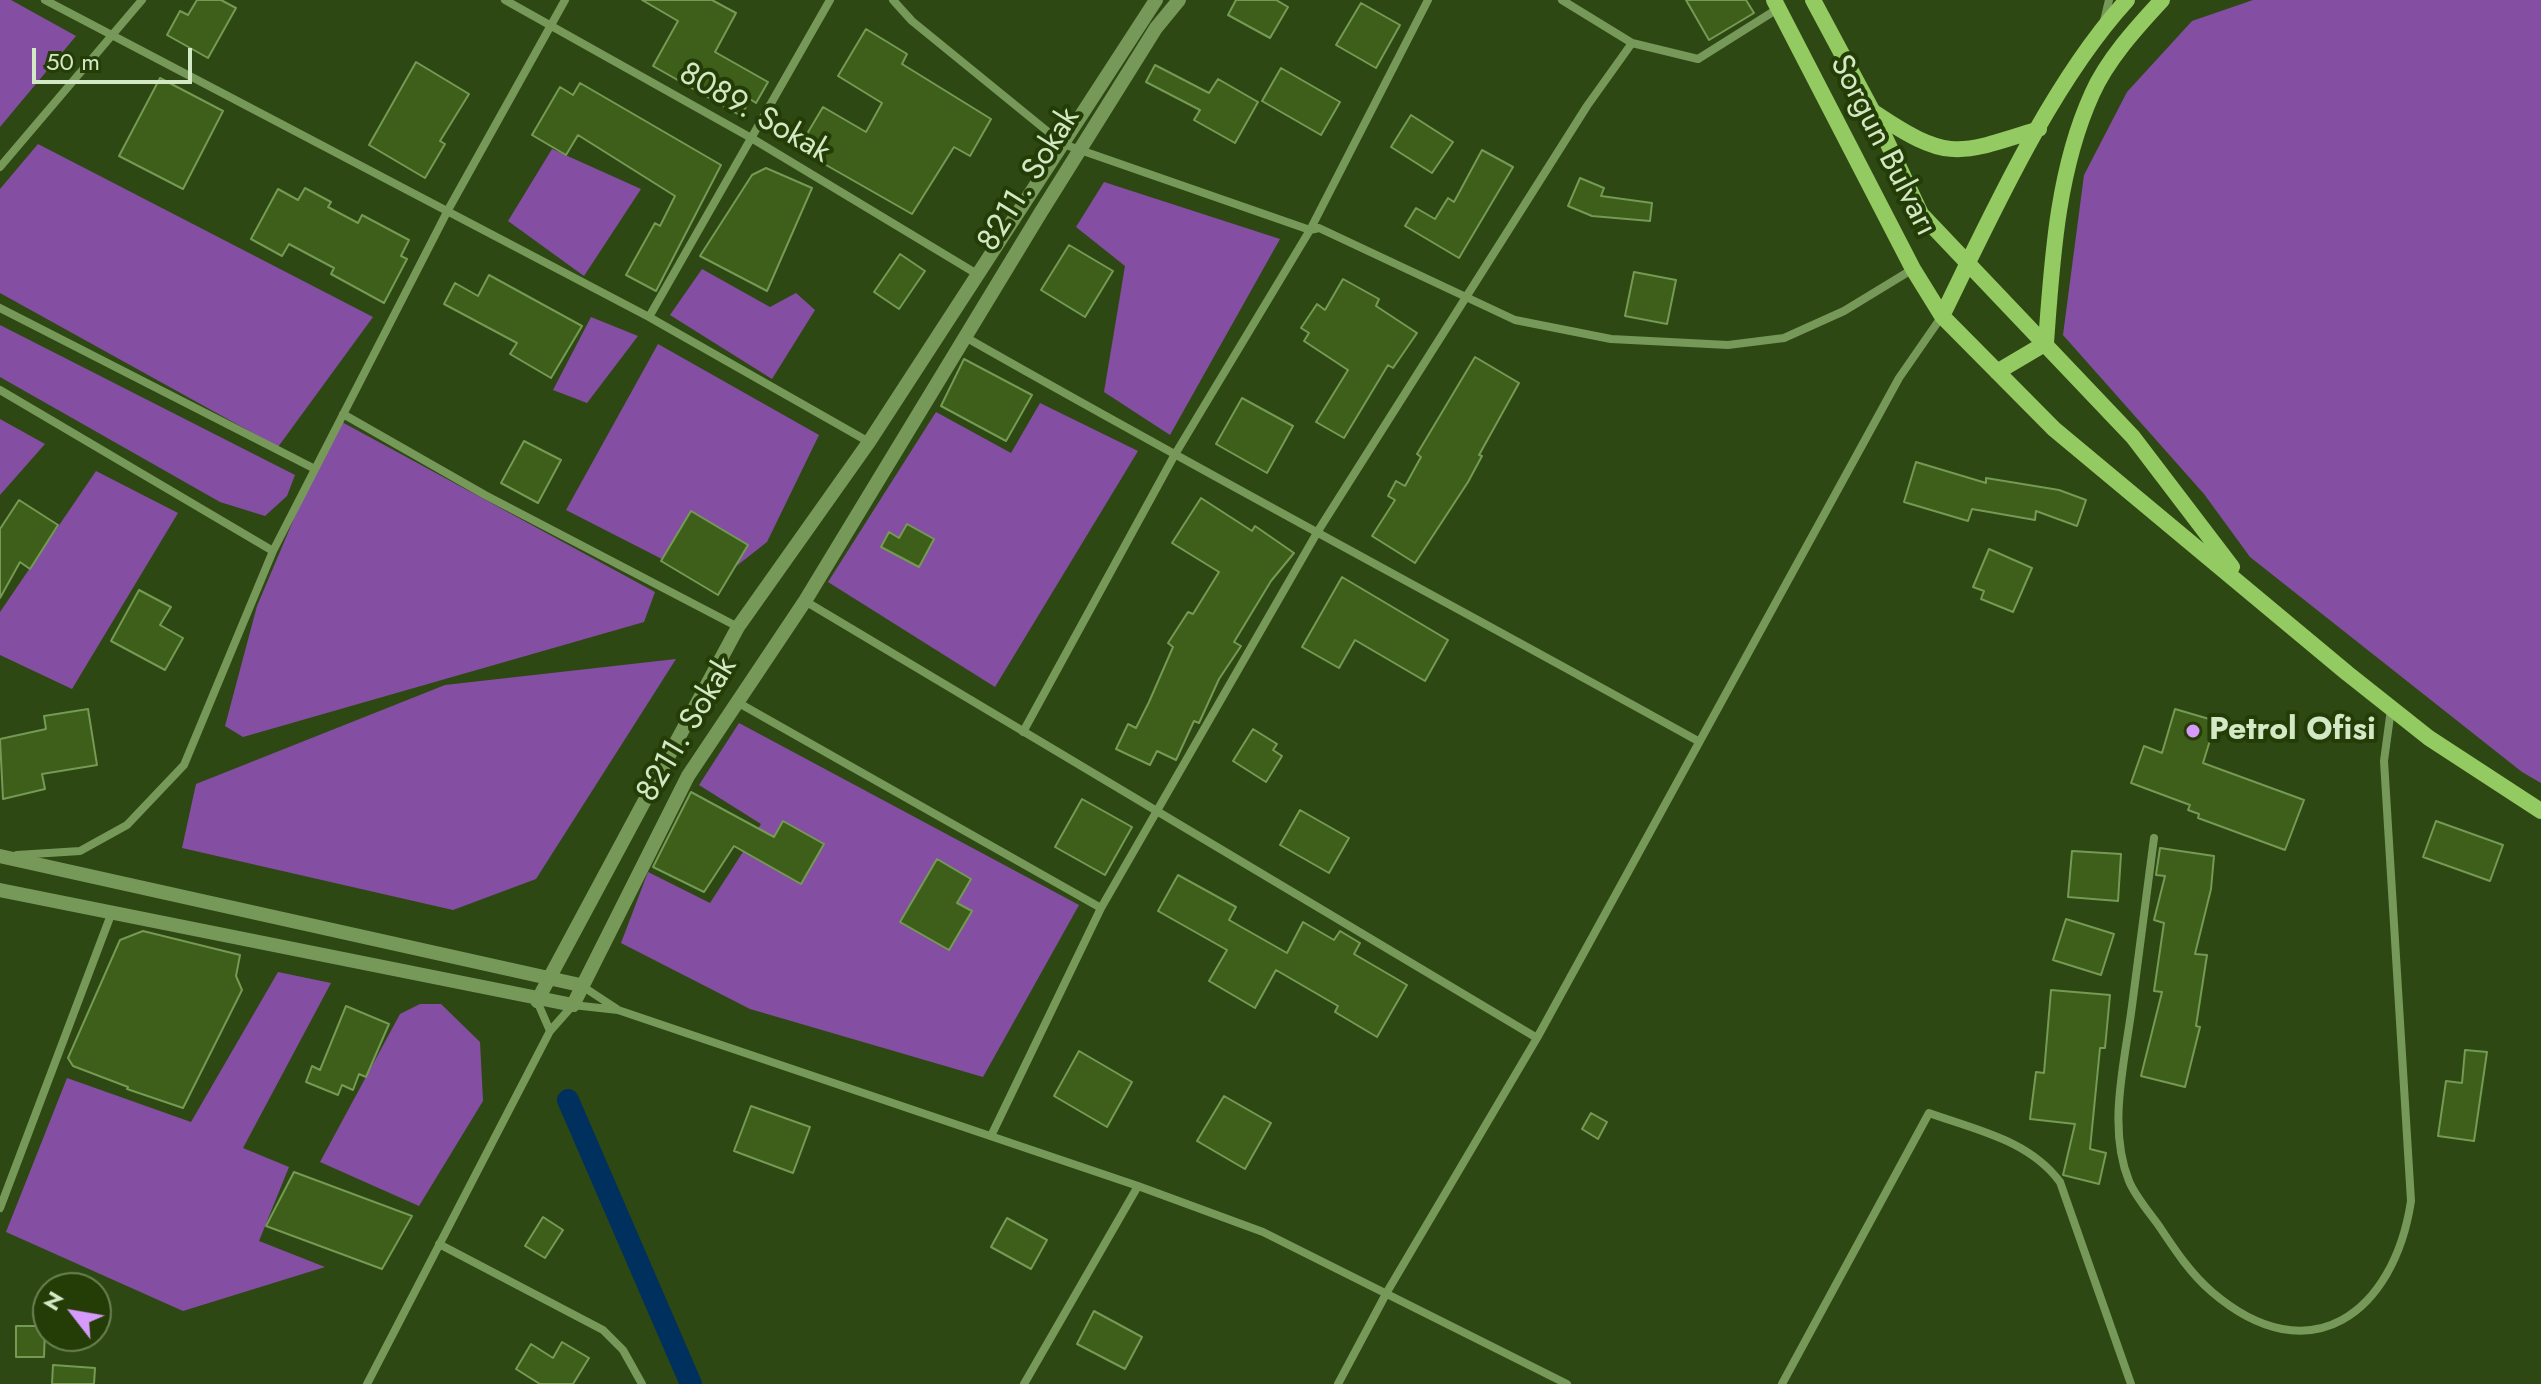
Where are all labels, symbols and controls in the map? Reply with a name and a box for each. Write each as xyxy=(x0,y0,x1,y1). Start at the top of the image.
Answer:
scale bar xyxy=(36,32,196,82)
text: 50 m xyxy=(46,44,100,79)
street label: Sorgun Bulvarı xyxy=(1820,49,1944,243)
street label: 8089. Sokak xyxy=(672,55,836,173)
street label: 8211. Sokak xyxy=(971,101,1089,259)
street label: 8211. Sokak xyxy=(630,651,746,809)
place label: Petrol Ofisi xyxy=(2209,712,2376,750)
marker: Petrol Ofisi xyxy=(2184,722,2202,740)
north arrow xyxy=(32,1272,112,1352)
text: N xyxy=(35,1285,71,1316)

